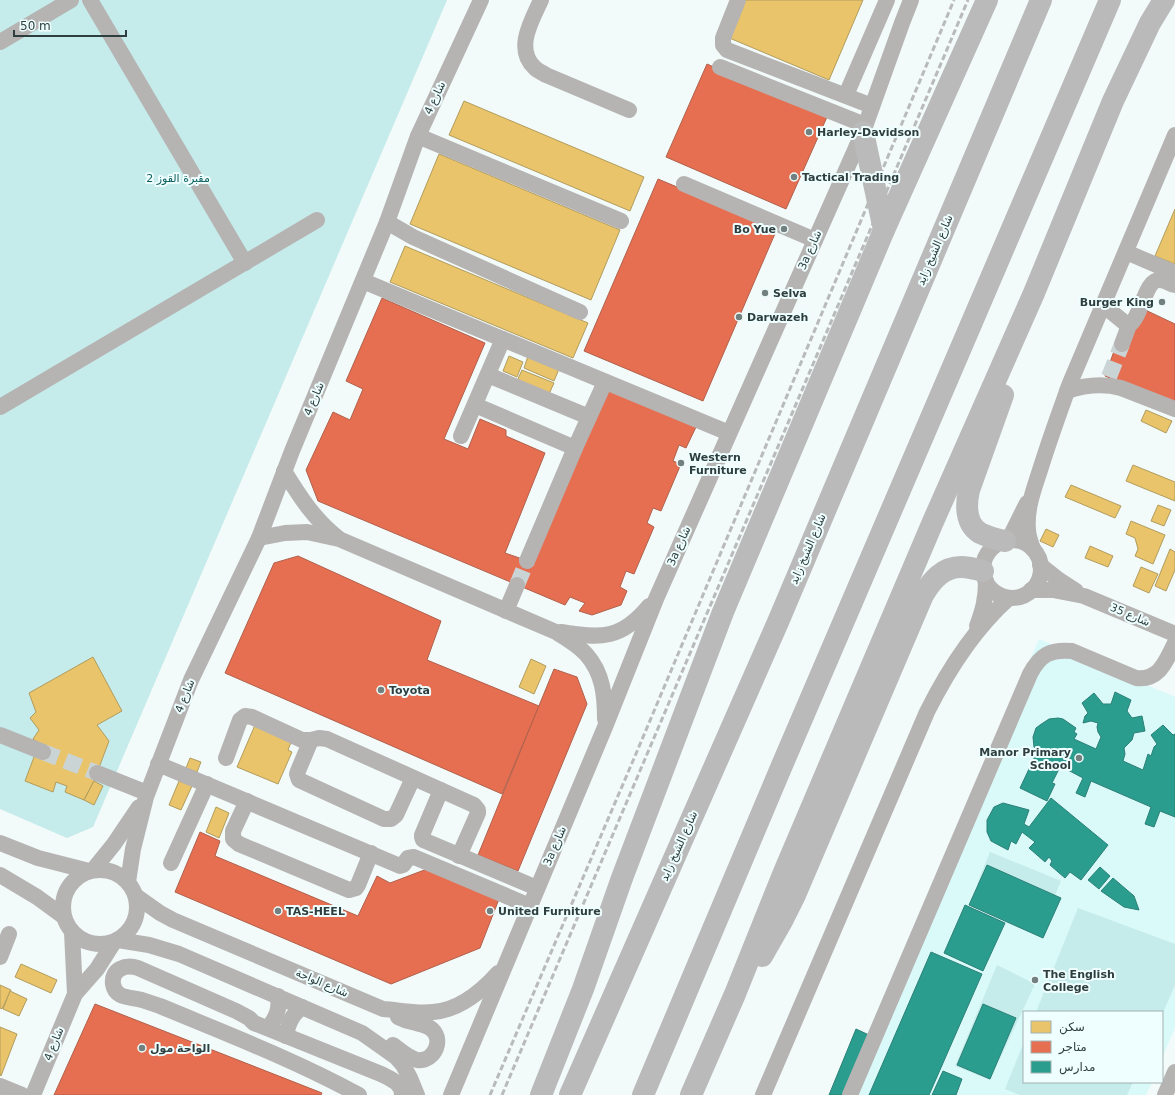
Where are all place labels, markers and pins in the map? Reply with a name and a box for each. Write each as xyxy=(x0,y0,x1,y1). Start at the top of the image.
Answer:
place label: Harley-Davidson xyxy=(817,126,919,139)
marker: Harley-Davidson xyxy=(804,127,814,137)
place label: Tactical Trading xyxy=(802,171,899,184)
marker: Tactical Trading xyxy=(789,172,799,182)
place label: Bo Yue xyxy=(734,223,776,236)
marker: Bo Yue xyxy=(779,224,789,234)
place label: Selva xyxy=(773,287,807,300)
marker: Selva xyxy=(760,288,770,298)
place label: Burger King xyxy=(1080,296,1154,309)
marker: Burger King xyxy=(1157,297,1167,307)
place label: Darwazeh xyxy=(747,311,808,324)
marker: Darwazeh xyxy=(734,312,744,322)
place label: Western Furniture xyxy=(689,451,747,477)
marker: Western Furniture xyxy=(676,458,686,468)
place label: Toyota xyxy=(389,684,430,697)
marker: Toyota xyxy=(376,685,386,695)
place label: Manor Primary School xyxy=(979,746,1071,772)
marker: Manor Primary School xyxy=(1074,753,1084,763)
place label: TAS-HEEL xyxy=(286,905,345,918)
place label: United Furniture xyxy=(498,905,601,918)
marker: TAS-HEEL xyxy=(273,906,283,916)
marker: United Furniture xyxy=(485,906,495,916)
place label: The English College xyxy=(1043,968,1115,994)
marker: The English College xyxy=(1030,975,1040,985)
place label: الواحة مول xyxy=(150,1042,210,1055)
marker: الواحة مول xyxy=(137,1043,147,1053)

